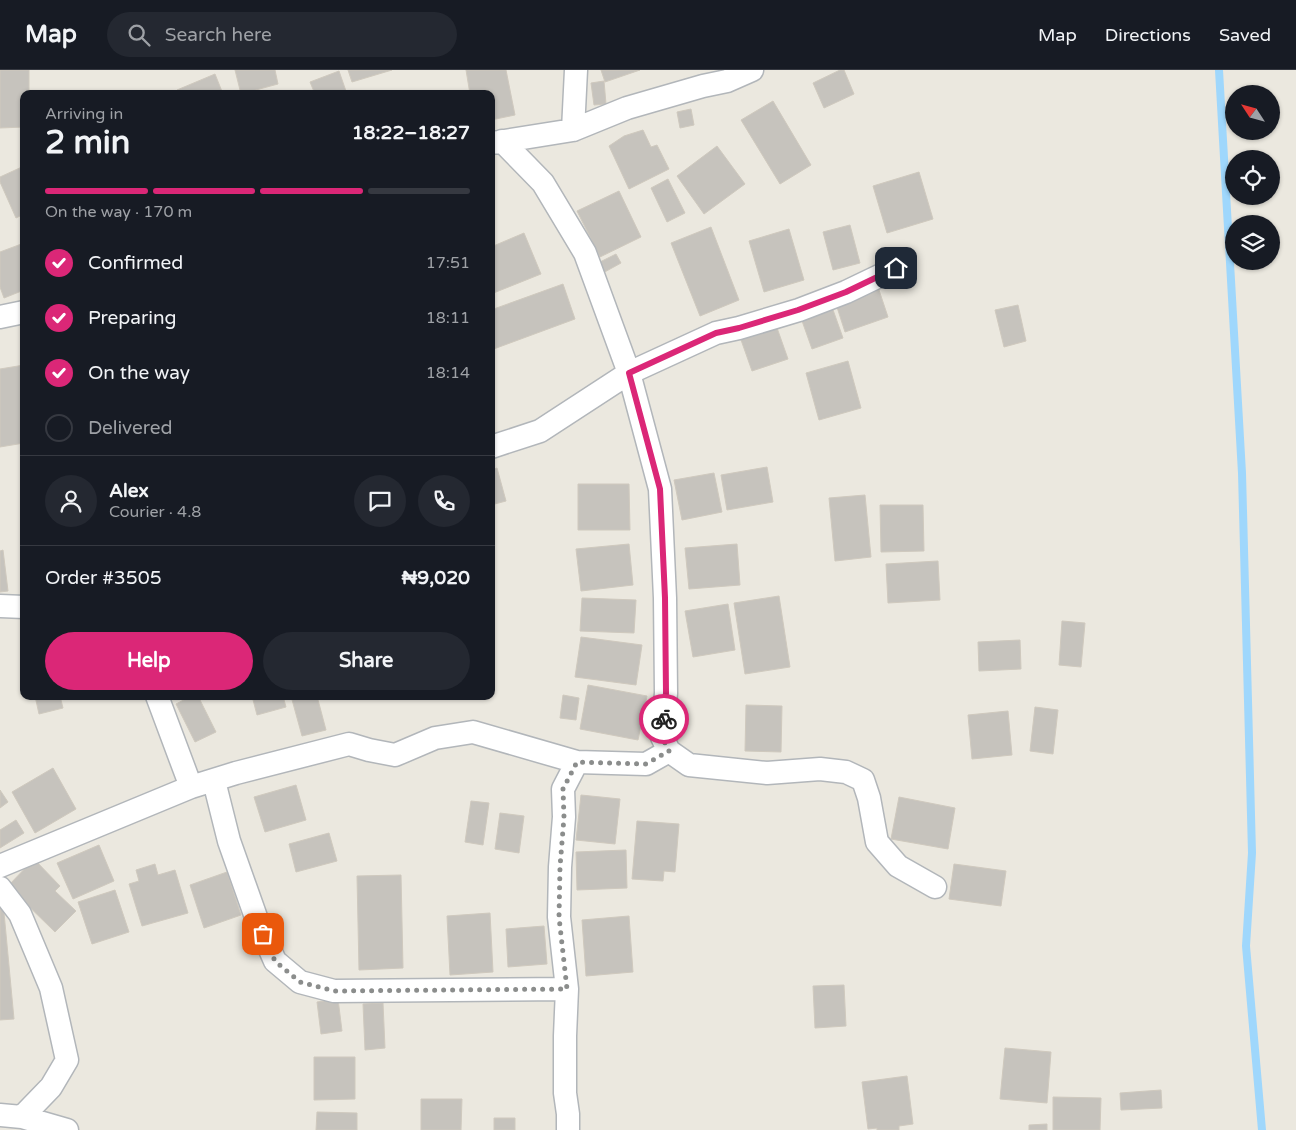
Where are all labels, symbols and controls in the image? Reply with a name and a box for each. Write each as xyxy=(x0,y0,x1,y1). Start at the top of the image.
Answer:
search box xyxy=(107,12,457,57)
text: Map xyxy=(25,20,77,49)
icon: search xyxy=(125,21,153,49)
text: Search here xyxy=(165,24,272,46)
text: Map xyxy=(1038,24,1077,46)
text: Directions xyxy=(1105,24,1191,46)
text: Saved xyxy=(1219,24,1271,46)
north arrow xyxy=(1225,85,1280,140)
map controls xyxy=(1225,85,1280,270)
text: Arriving in xyxy=(45,104,123,124)
text: 18:22–18:27 xyxy=(352,122,470,144)
text: 2 min xyxy=(45,124,130,162)
button: locate xyxy=(1225,150,1280,205)
text: On the way · 170 m xyxy=(45,202,192,222)
button: layers xyxy=(1225,215,1280,270)
pin xyxy=(875,247,917,289)
icon: check xyxy=(45,249,73,277)
text: Confirmed xyxy=(88,252,183,274)
text: 17:51 xyxy=(426,253,470,273)
icon: home xyxy=(882,254,910,282)
icon: check xyxy=(45,304,73,332)
text: Preparing xyxy=(88,307,177,329)
text: 18:11 xyxy=(426,308,470,328)
icon: check xyxy=(45,359,73,387)
text: On the way xyxy=(88,362,190,384)
text: 18:14 xyxy=(426,363,470,383)
text: Delivered xyxy=(88,417,173,439)
button: person xyxy=(45,475,97,527)
button: chat xyxy=(354,475,406,527)
button: phone xyxy=(418,475,470,527)
text: Alex xyxy=(109,480,149,502)
text: Courier · 4.8 xyxy=(109,502,201,522)
text: Order #3505 xyxy=(45,567,162,589)
text: ₦9,020 xyxy=(401,567,470,589)
button: Help xyxy=(45,632,253,690)
button: Share xyxy=(263,632,470,690)
courier xyxy=(639,694,689,744)
icon: bike xyxy=(650,705,678,733)
pin xyxy=(242,913,284,955)
icon: bag xyxy=(249,920,277,948)

